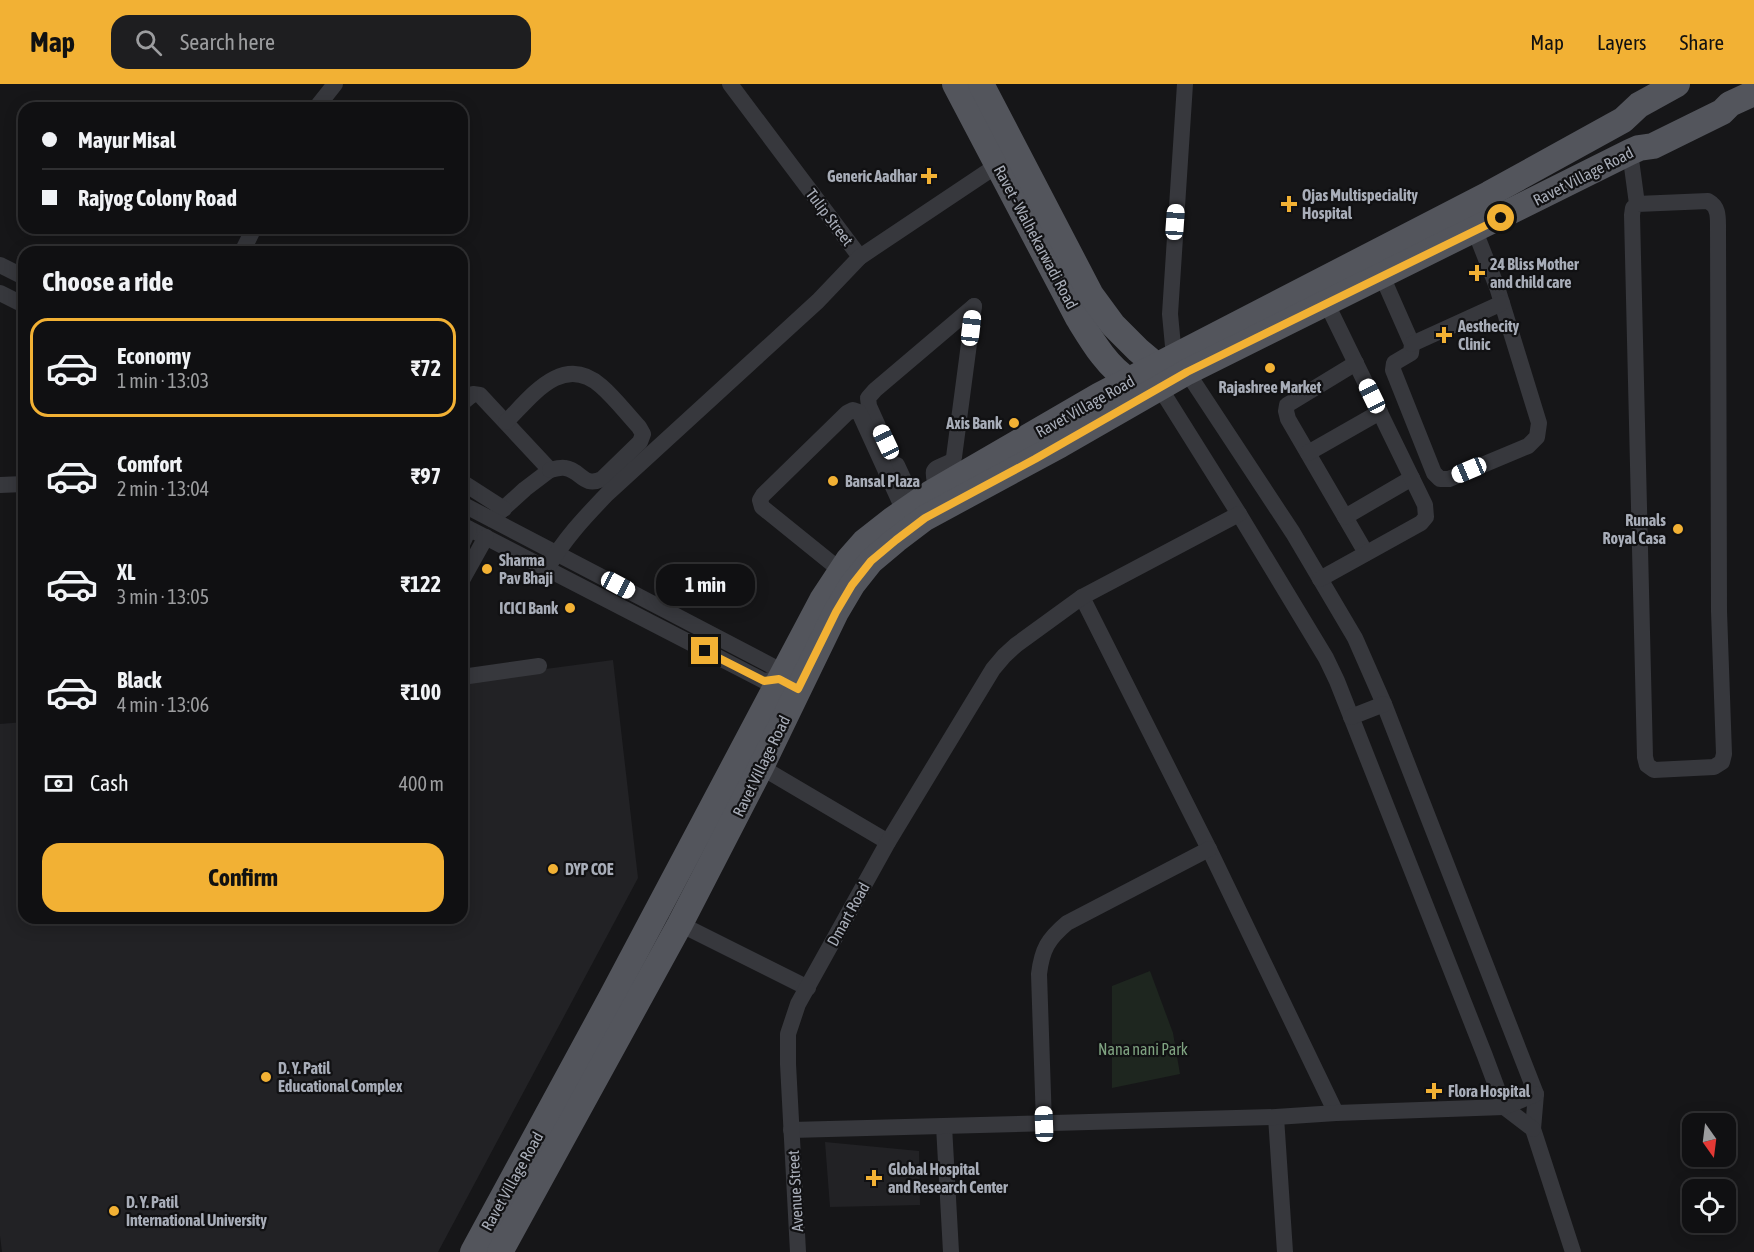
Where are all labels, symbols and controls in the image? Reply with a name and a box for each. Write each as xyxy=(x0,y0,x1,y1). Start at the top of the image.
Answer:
search box xyxy=(111,15,531,69)
text: Map xyxy=(30,26,75,58)
icon: search xyxy=(132,26,165,59)
text: Search here xyxy=(180,29,275,55)
text: Map xyxy=(1530,30,1564,54)
text: Layers xyxy=(1597,30,1647,54)
text: Share xyxy=(1680,30,1724,54)
text: Mayur Misal xyxy=(78,127,176,153)
street label: Ravet Village Road xyxy=(1530,143,1637,210)
street label: Ravet - Walhekarwadi Road xyxy=(990,162,1082,312)
place label: Generic Aadhar xyxy=(827,167,917,185)
marker: Generic Aadhar xyxy=(922,169,936,183)
text: Rajyog Colony Road xyxy=(78,185,237,211)
street label: Tulip Street xyxy=(802,185,858,250)
place label: Ojas Multispeciality Hospital xyxy=(1302,186,1418,222)
marker: Ojas Multispeciality Hospital xyxy=(1280,195,1298,213)
car xyxy=(1165,203,1185,241)
route start xyxy=(1487,204,1514,231)
place label: 24 Bliss Mother and child care xyxy=(1490,255,1579,291)
marker: 24 Bliss Mother and child care xyxy=(1468,264,1486,282)
text: Choose a ride xyxy=(42,266,174,297)
car xyxy=(960,309,982,347)
place label: Aesthecity Clinic xyxy=(1457,317,1520,353)
marker: Aesthecity Clinic xyxy=(1435,326,1453,344)
icon: car xyxy=(45,341,99,395)
text: Economy xyxy=(117,343,191,369)
text: ₹72 xyxy=(411,355,441,381)
marker: Rajashree Market xyxy=(1263,361,1277,375)
text: 1 min · 13:03 xyxy=(117,369,209,392)
street label: Ravet Village Road xyxy=(1033,371,1138,441)
car xyxy=(1356,376,1388,416)
place label: Rajashree Market xyxy=(1219,378,1322,396)
place label: Axis Bank xyxy=(945,414,1003,432)
marker: Axis Bank xyxy=(1007,416,1021,430)
car xyxy=(870,422,902,462)
icon: car xyxy=(45,449,99,503)
text: Comfort xyxy=(117,451,182,477)
car xyxy=(1449,455,1489,485)
text: ₹97 xyxy=(411,463,441,489)
place label: Bansal Plaza xyxy=(845,472,920,490)
marker: Bansal Plaza xyxy=(826,474,840,488)
text: 2 min · 13:04 xyxy=(117,477,209,500)
place label: Runals Royal Casa xyxy=(1603,511,1666,547)
marker: Runals Royal Casa xyxy=(1671,522,1685,536)
place label: Sharma Pav Bhaji xyxy=(499,551,553,587)
icon: car xyxy=(45,557,99,611)
text: XL xyxy=(117,559,135,585)
marker: Sharma Pav Bhaji xyxy=(480,562,494,576)
callout: 1 min xyxy=(656,564,754,606)
car xyxy=(598,569,638,601)
text: ₹122 xyxy=(401,571,441,597)
text: 1 min xyxy=(685,573,726,596)
text: 3 min · 13:05 xyxy=(117,585,209,608)
place label: ICICI Bank xyxy=(499,599,559,617)
marker: ICICI Bank xyxy=(563,601,577,615)
route end xyxy=(691,637,718,664)
icon: car xyxy=(45,665,99,719)
text: Black xyxy=(117,667,161,693)
text: ₹100 xyxy=(401,679,441,705)
text: 4 min · 13:06 xyxy=(117,693,209,716)
street label: Ravet Village Road xyxy=(729,713,794,820)
icon: cash xyxy=(42,767,75,800)
text: Cash xyxy=(90,770,129,796)
text: 400 m xyxy=(399,772,444,795)
button: Confirm xyxy=(42,843,444,912)
place label: DYP COE xyxy=(565,860,614,878)
marker: DYP COE xyxy=(546,862,560,876)
street label: Dmart Road xyxy=(823,879,873,949)
park label: Nana nani Park xyxy=(1098,1040,1188,1058)
place label: D. Y. Patil Educational Complex xyxy=(278,1059,403,1095)
marker: D. Y. Patil Educational Complex xyxy=(259,1070,273,1084)
marker: Flora Hospital xyxy=(1425,1082,1443,1100)
place label: Flora Hospital xyxy=(1448,1082,1531,1100)
car xyxy=(1034,1106,1054,1142)
north arrow xyxy=(1682,1113,1736,1167)
map controls xyxy=(1682,1113,1736,1233)
street label: Ravet Village Road xyxy=(477,1129,547,1234)
street label: Avenue Street xyxy=(784,1149,806,1232)
place label: Global Hospital and Research Center xyxy=(888,1160,1008,1196)
marker: Global Hospital and Research Center xyxy=(865,1169,883,1187)
button: locate xyxy=(1682,1179,1736,1233)
place label: D. Y. Patil International University xyxy=(126,1193,267,1229)
marker: D. Y. Patil International University xyxy=(107,1204,121,1218)

